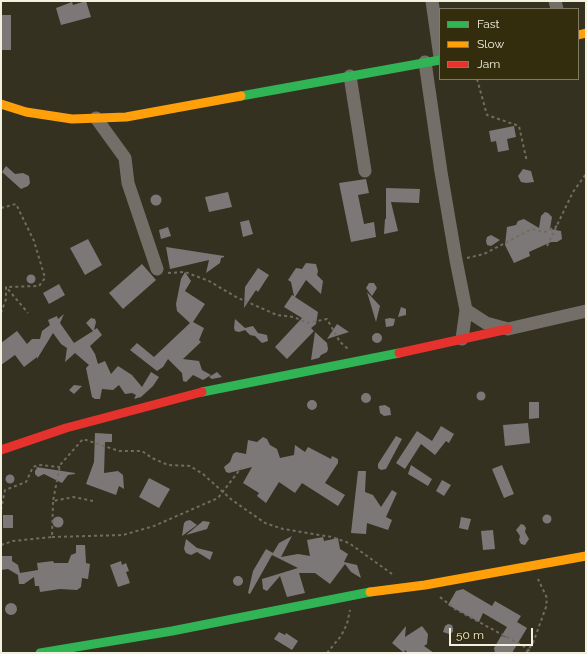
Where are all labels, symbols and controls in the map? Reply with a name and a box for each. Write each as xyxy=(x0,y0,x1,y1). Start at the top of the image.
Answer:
legend xyxy=(439,8,579,80)
text: Fast xyxy=(477,17,500,31)
text: Slow xyxy=(477,37,504,51)
text: Jam xyxy=(477,57,500,71)
scale bar xyxy=(451,620,535,646)
text: 50 m xyxy=(456,628,484,642)

